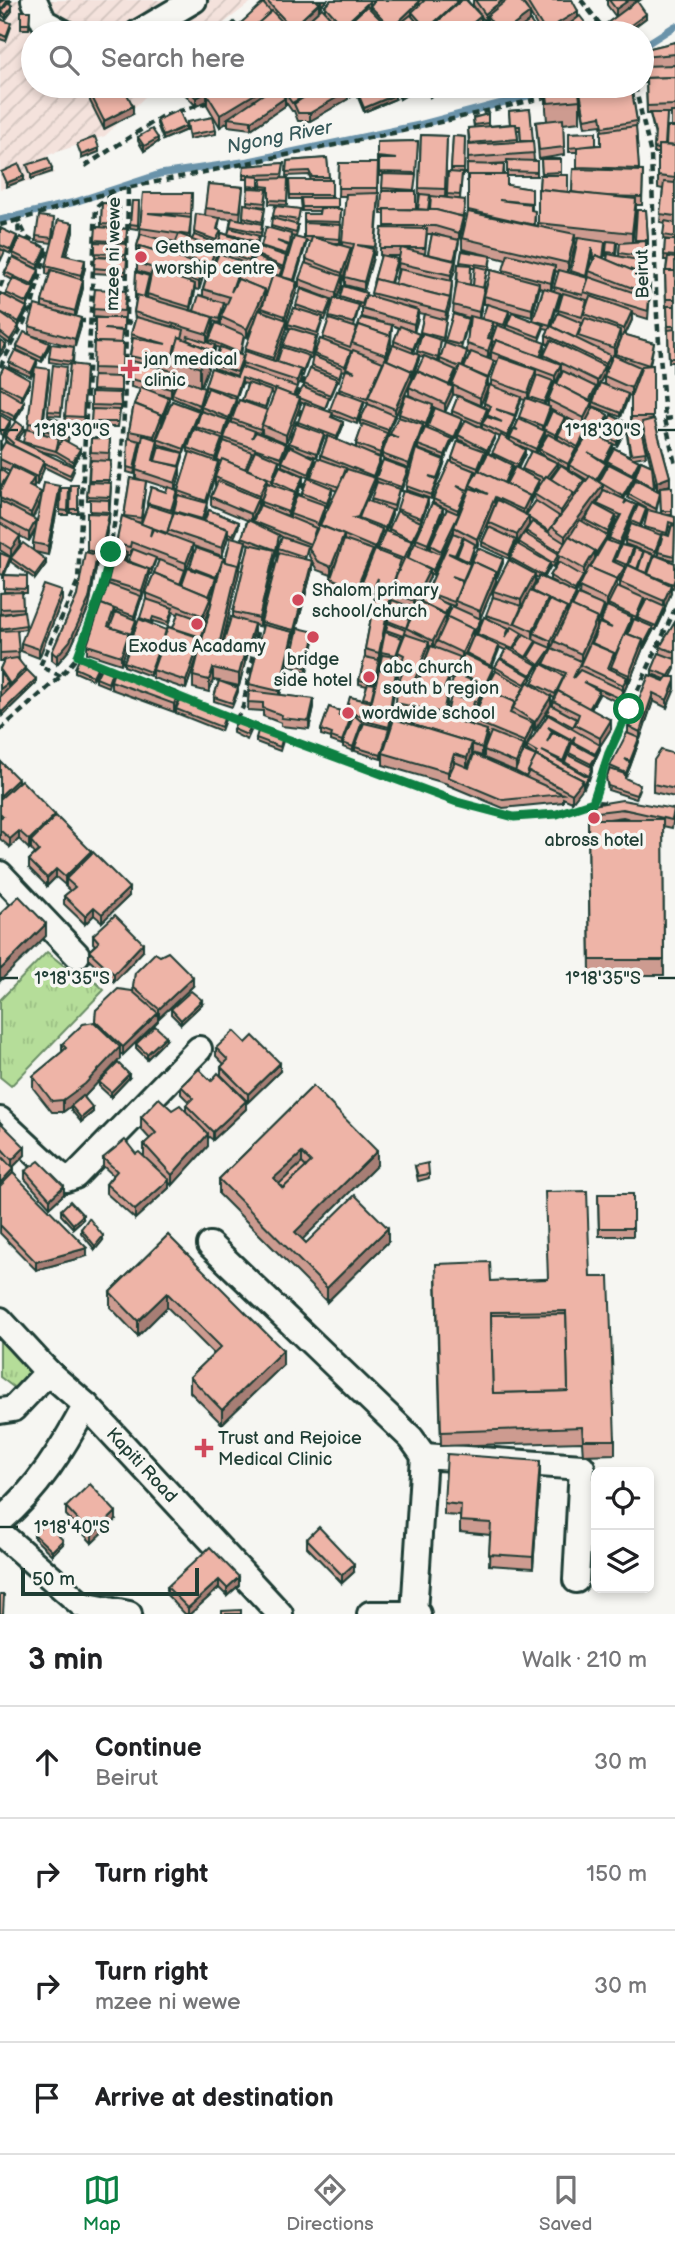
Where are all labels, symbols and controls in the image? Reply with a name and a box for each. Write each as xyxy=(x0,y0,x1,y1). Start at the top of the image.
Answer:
search box xyxy=(21,21,654,98)
icon: search xyxy=(45,41,83,79)
text: Search here xyxy=(101,44,245,75)
water label: Ngong River xyxy=(225,116,335,159)
street label: mzee ni wewe xyxy=(102,197,125,311)
place label: Gethsemane worship centre xyxy=(155,237,275,279)
marker: Gethsemane worship centre xyxy=(133,249,149,265)
street label: Beirut xyxy=(632,249,653,299)
place label: jan medical clinic xyxy=(143,349,237,391)
marker: jan medical clinic xyxy=(122,361,138,377)
text: 1°18'30"S xyxy=(34,420,110,441)
text: 1°18'30"S xyxy=(565,420,641,441)
route end xyxy=(95,536,126,567)
place label: Shalom primary school/church xyxy=(312,580,440,622)
marker: Shalom primary school/church xyxy=(290,592,306,608)
marker: Exodus Acadamy xyxy=(189,616,205,632)
marker: bridge side hotel xyxy=(305,629,321,645)
place label: Exodus Acadamy xyxy=(128,636,267,657)
place label: bridge side hotel xyxy=(274,649,352,691)
place label: abc church south b region xyxy=(383,657,499,699)
marker: abc church south b region xyxy=(361,669,377,685)
route start xyxy=(613,693,644,724)
place label: wordwide school xyxy=(362,703,495,724)
marker: wordwide school xyxy=(340,705,356,721)
marker: abross hotel xyxy=(586,810,602,826)
place label: abross hotel xyxy=(545,830,644,851)
text: 1°18'35"S xyxy=(34,968,110,989)
text: 1°18'35"S xyxy=(565,968,641,989)
street label: Kapiti Road xyxy=(102,1424,181,1507)
place label: Trust and Rejoice Medical Clinic xyxy=(218,1428,362,1470)
marker: Trust and Rejoice Medical Clinic xyxy=(196,1440,212,1456)
map controls xyxy=(591,1467,654,1593)
button: locate xyxy=(591,1467,654,1530)
text: 1°18'40"S xyxy=(34,1517,110,1538)
button: layers xyxy=(591,1530,654,1593)
scale bar xyxy=(21,1565,200,1597)
text: 50 m xyxy=(32,1568,75,1591)
text: 3 min xyxy=(28,1642,103,1678)
text: Walk · 210 m xyxy=(522,1646,647,1674)
text: Continue xyxy=(95,1733,202,1764)
icon: ahead xyxy=(28,1743,66,1781)
text: 30 m xyxy=(594,1748,647,1776)
text: Beirut xyxy=(95,1764,158,1792)
icon: right xyxy=(28,1855,66,1893)
text: Turn right xyxy=(95,1859,208,1890)
text: 150 m xyxy=(586,1860,647,1888)
text: Turn right xyxy=(95,1957,208,1988)
icon: right xyxy=(28,1967,66,2005)
text: 30 m xyxy=(594,1972,647,2000)
text: mzee ni wewe xyxy=(95,1988,241,2016)
icon: arrive xyxy=(28,2079,66,2117)
text: Arrive at destination xyxy=(95,2083,334,2114)
tab: Map xyxy=(83,2171,121,2236)
tab: Directions xyxy=(286,2171,374,2236)
tab: Saved xyxy=(539,2171,592,2236)

